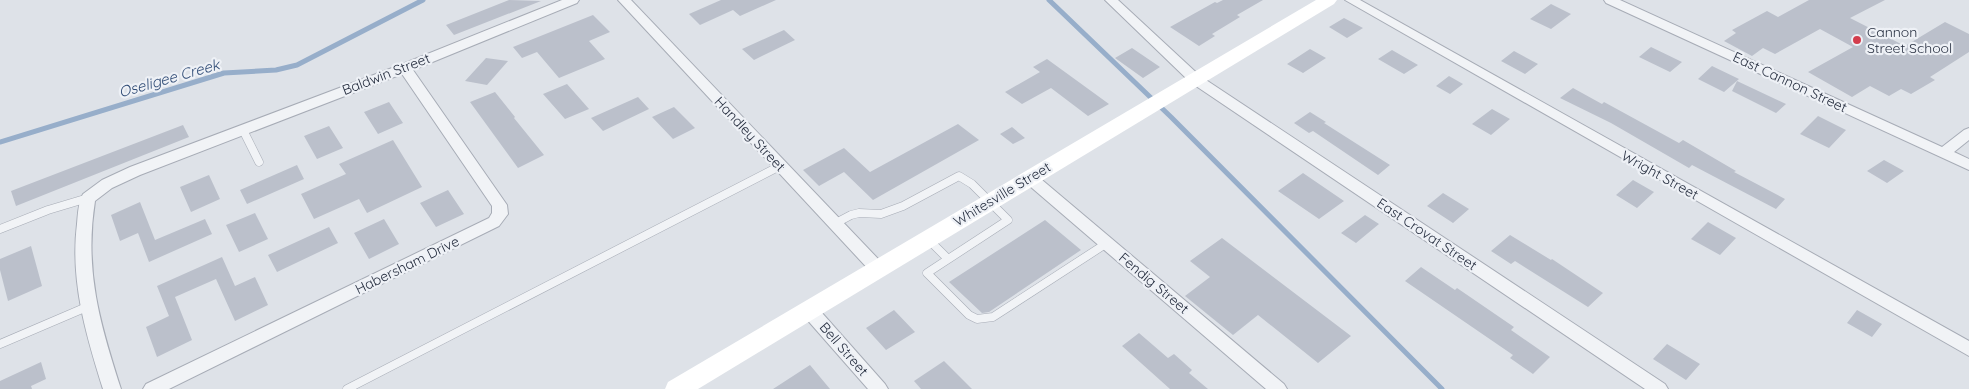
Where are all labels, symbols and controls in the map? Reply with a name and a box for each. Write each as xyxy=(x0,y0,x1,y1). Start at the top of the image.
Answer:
place label: Cannon Street School xyxy=(1867,23,1952,57)
marker: Cannon Street School xyxy=(1851,34,1863,46)
street label: East Cannon Street xyxy=(1730,48,1850,116)
street label: Baldwin Street xyxy=(339,49,433,99)
water label: Oseligee Creek xyxy=(116,54,223,101)
street label: Handley Street xyxy=(711,93,790,175)
street label: Wright Street xyxy=(1618,146,1702,204)
street label: Whitesville Street xyxy=(950,158,1054,230)
street label: East Crovat Street xyxy=(1374,194,1481,274)
street label: Habersham Drive xyxy=(352,232,462,298)
street label: Fendig Street xyxy=(1115,248,1193,318)
street label: Bell Street xyxy=(816,318,872,380)

